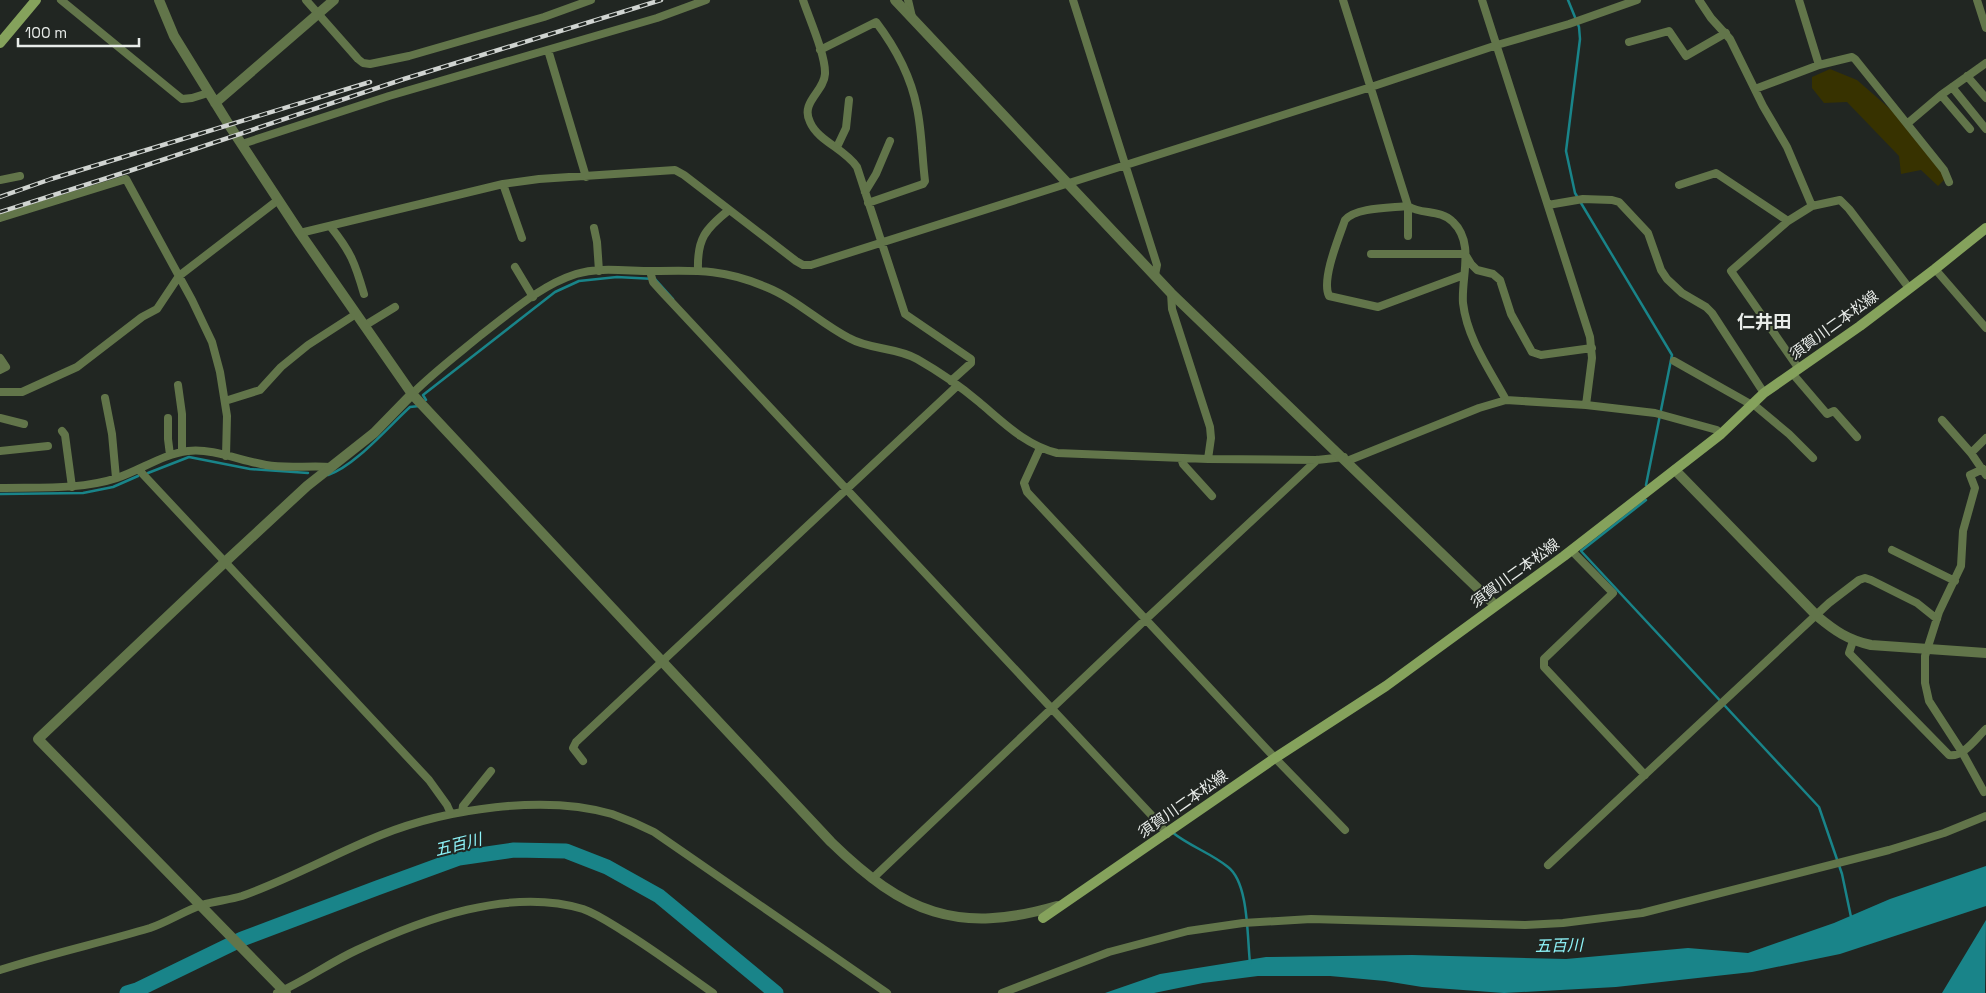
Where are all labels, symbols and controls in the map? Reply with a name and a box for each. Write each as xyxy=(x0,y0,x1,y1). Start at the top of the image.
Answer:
scale bar xyxy=(18,15,139,47)
text: 100 m xyxy=(25,23,67,42)
street label: 須賀川二本松線 xyxy=(1786,286,1882,363)
district label: 仁井田 xyxy=(1737,310,1791,333)
street label: 須賀川二本松線 xyxy=(1467,534,1563,611)
street label: 須賀川二本松線 xyxy=(1134,766,1231,841)
water label: 五百川 xyxy=(432,828,486,860)
water label: 五百川 xyxy=(1535,935,1585,956)

